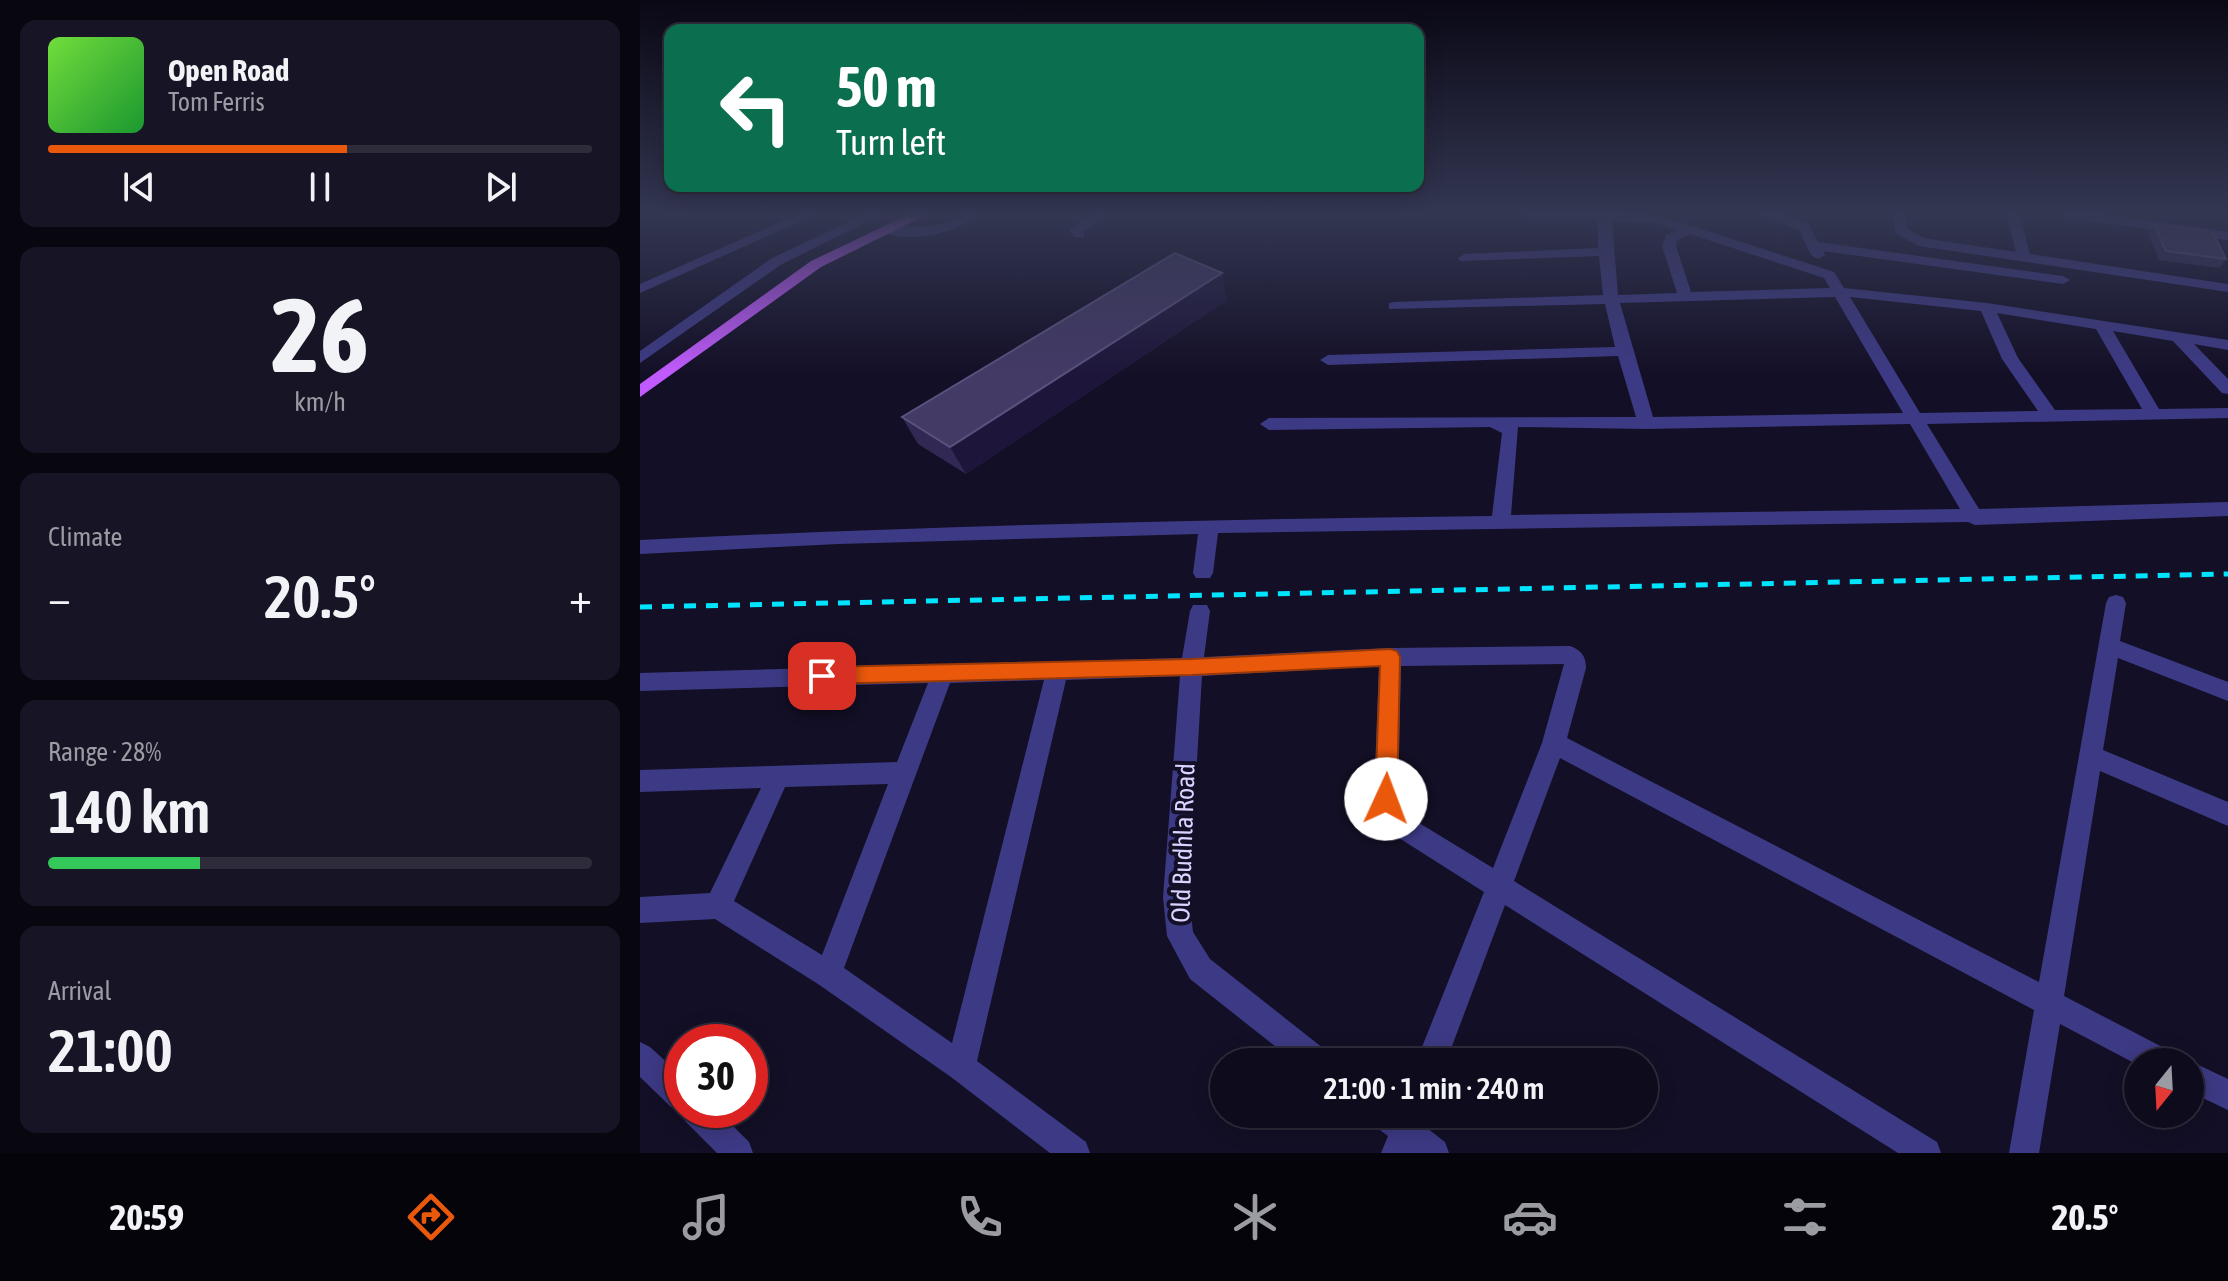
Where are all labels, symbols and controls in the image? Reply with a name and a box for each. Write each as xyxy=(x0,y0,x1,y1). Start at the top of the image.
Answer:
text: Open Road xyxy=(168,53,289,87)
text: 50 m xyxy=(836,55,937,119)
icon: left xyxy=(704,56,808,160)
text: Tom Ferris xyxy=(168,87,265,117)
text: Turn left xyxy=(836,121,946,163)
icon: previous xyxy=(117,165,161,209)
icon: pause xyxy=(298,165,342,209)
icon: next xyxy=(479,165,523,209)
text: 26 xyxy=(271,275,369,394)
text: km/h xyxy=(294,387,346,417)
text: Climate xyxy=(48,522,122,552)
text: 20.5° xyxy=(264,562,376,631)
text: − xyxy=(48,572,71,622)
text: + xyxy=(569,572,592,622)
pin xyxy=(788,642,856,710)
icon: arrive xyxy=(800,654,844,698)
text: Range · 28% xyxy=(48,737,161,767)
position arrow xyxy=(1344,757,1428,841)
street label: Old Budhla Road xyxy=(1165,763,1201,923)
text: 140 km xyxy=(48,777,210,846)
text: Arrival xyxy=(48,976,112,1006)
text: 21:00 xyxy=(48,1016,173,1085)
speed limit sign: 30 xyxy=(664,1024,768,1128)
north arrow xyxy=(2124,1048,2204,1128)
map controls xyxy=(2124,1048,2204,1128)
text: 21:00 · 1 min · 240 m xyxy=(1324,1071,1544,1105)
icon: directions xyxy=(403,1189,459,1245)
icon: music xyxy=(678,1189,734,1245)
icon: phone xyxy=(952,1189,1008,1245)
icon: climate xyxy=(1227,1189,1283,1245)
icon: car xyxy=(1502,1189,1558,1245)
icon: filters xyxy=(1777,1189,1833,1245)
text: 20:59 xyxy=(109,1196,184,1238)
text: 20.5° xyxy=(2051,1196,2119,1238)

